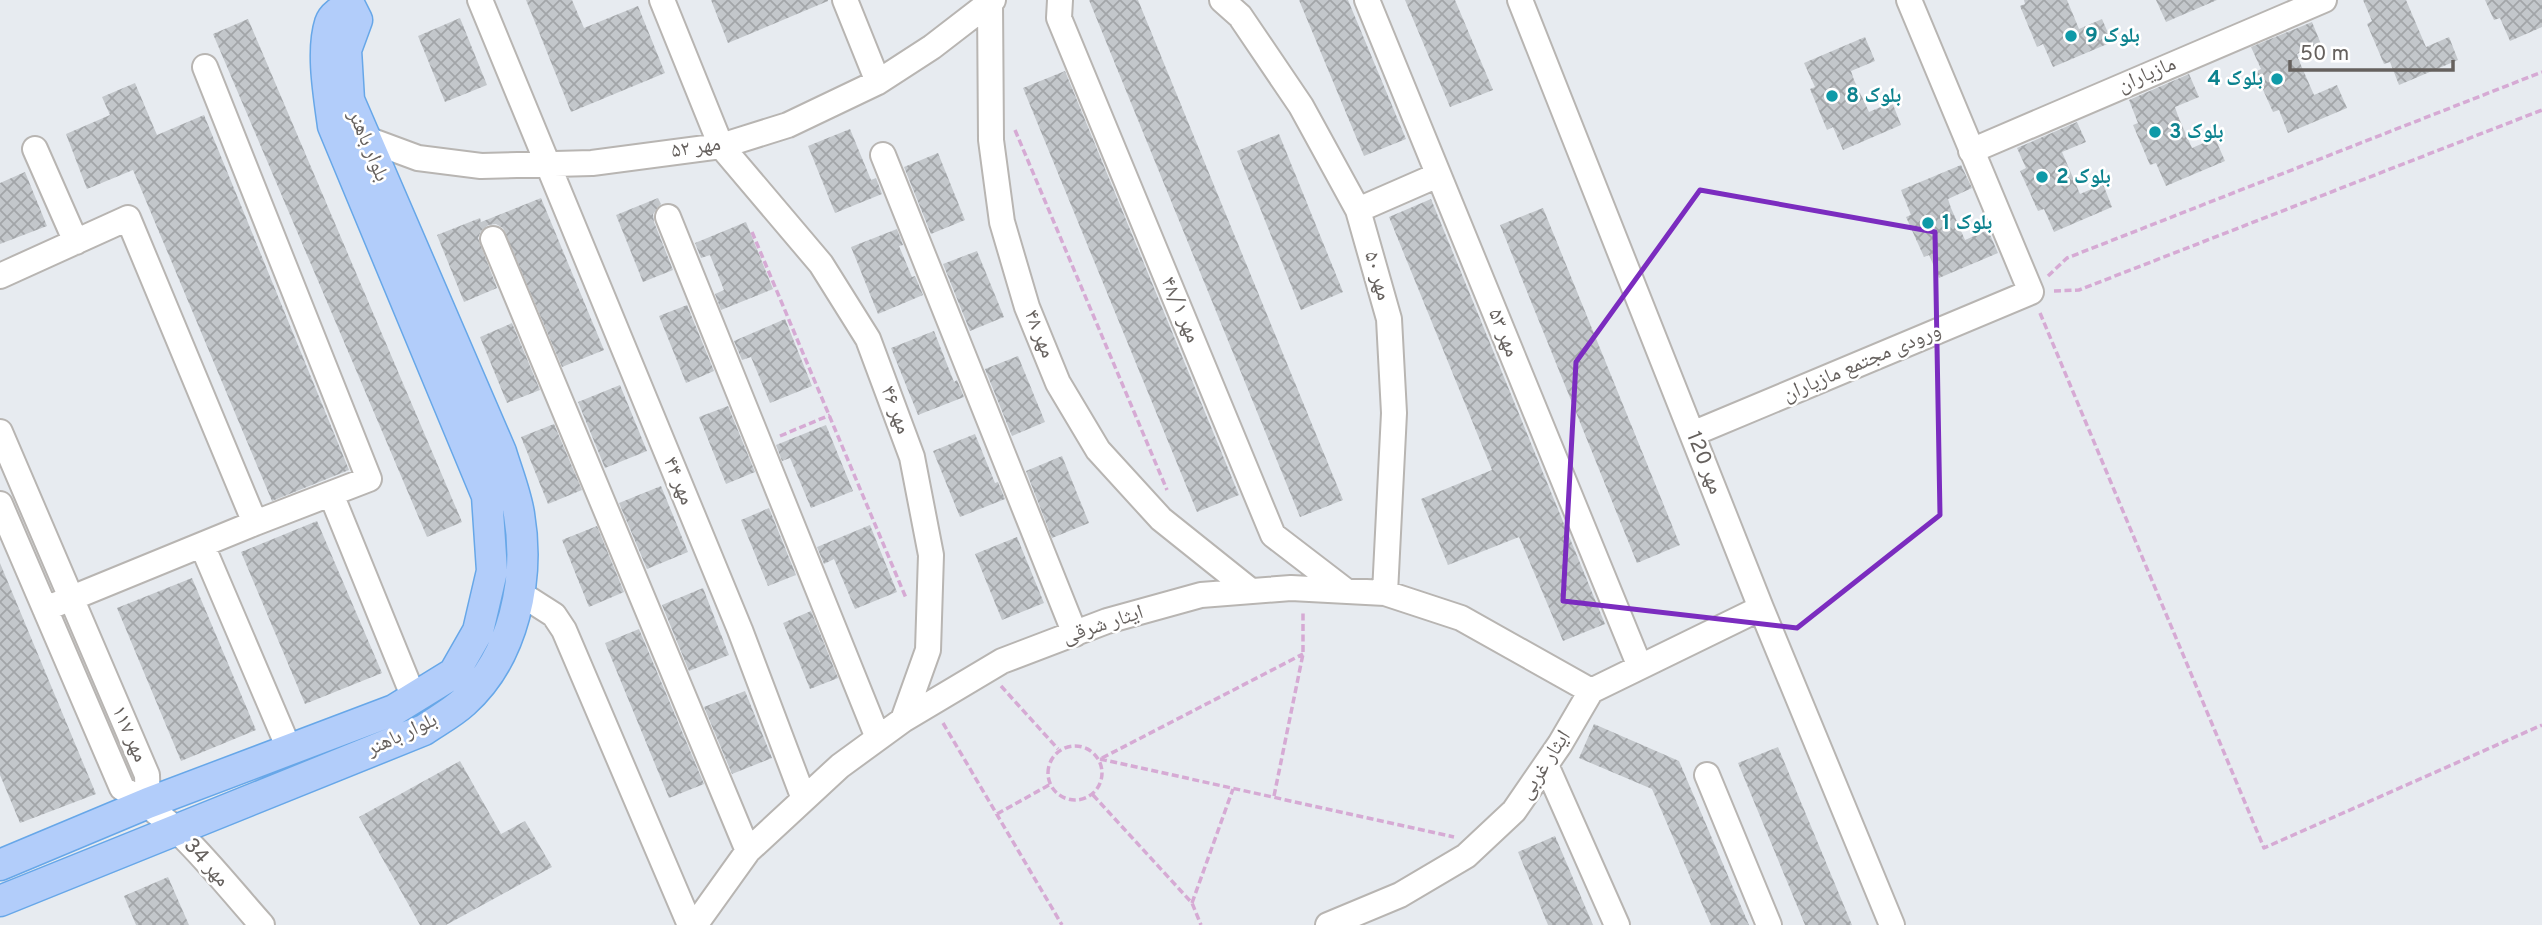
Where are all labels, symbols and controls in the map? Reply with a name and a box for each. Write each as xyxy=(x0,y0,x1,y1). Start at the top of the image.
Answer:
place label: بلوک 9 xyxy=(2085,23,2140,50)
marker: بلوک 9 xyxy=(2063,28,2079,44)
scale bar xyxy=(2290,28,2453,72)
text: 50 m xyxy=(2300,41,2349,68)
street label: مازیاران xyxy=(2114,51,2180,99)
place label: بلوک 4 xyxy=(2208,66,2263,93)
marker: بلوک 4 xyxy=(2269,71,2285,87)
place label: بلوک 8 xyxy=(1846,83,1901,110)
marker: بلوک 8 xyxy=(1824,88,1840,104)
street label: بلوار باهنر xyxy=(340,105,395,186)
place label: بلوک 3 xyxy=(2169,119,2224,146)
marker: بلوک 3 xyxy=(2147,124,2163,140)
street label: مهر ۵۲ xyxy=(669,131,723,165)
place label: بلوک 2 xyxy=(2056,164,2111,191)
marker: بلوک 2 xyxy=(2034,169,2050,185)
place label: بلوک 1 xyxy=(1942,210,1992,237)
marker: بلوک 1 xyxy=(1920,215,1936,231)
street label: مهر ۵۰ xyxy=(1357,248,1397,304)
street label: مهر ۴۸/۱ xyxy=(1154,273,1206,347)
street label: مهر ۵۳ xyxy=(1481,305,1525,361)
street label: مهر ۴۸ xyxy=(1017,306,1061,362)
street label: ورودی مجتمع مازیاران xyxy=(1778,317,1946,409)
street label: مهر ۴۶ xyxy=(873,382,917,438)
street label: مهر 120 xyxy=(1679,428,1729,498)
street label: مهر ۴۴ xyxy=(656,453,700,509)
street label: ایثار شرقی xyxy=(1059,599,1147,651)
street label: مهر ۱۱۷ xyxy=(105,701,153,767)
street label: بلوار باهنر xyxy=(361,707,442,764)
street label: ایثار غربی xyxy=(1513,725,1577,805)
street label: مهر 34 xyxy=(177,833,235,893)

